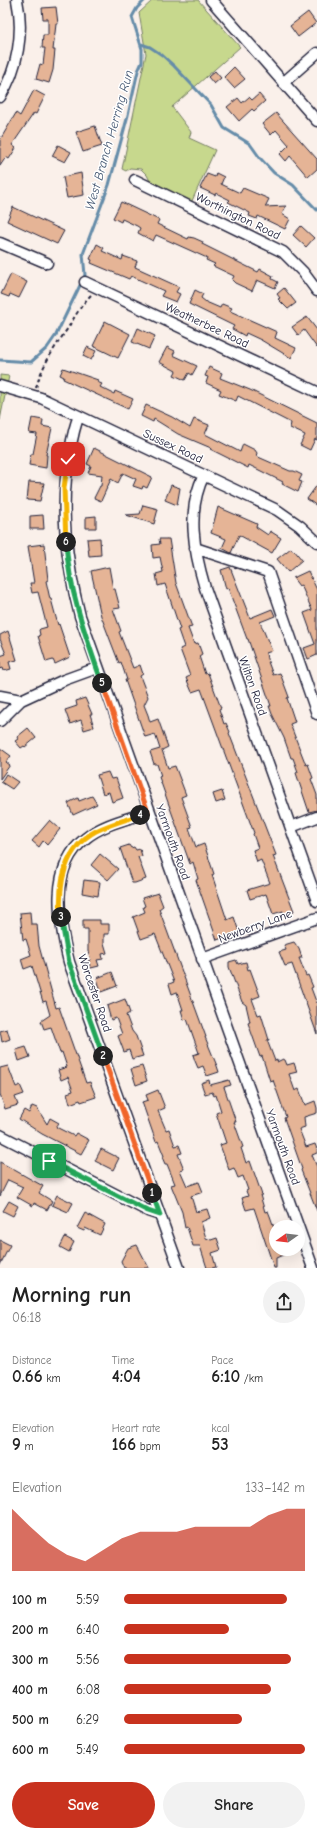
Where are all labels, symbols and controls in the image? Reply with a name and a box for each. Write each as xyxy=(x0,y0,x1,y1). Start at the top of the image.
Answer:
water label: West Branch Herring Run xyxy=(82,68,136,212)
street label: Worthington Road xyxy=(193,189,283,243)
street label: Weatherbee Road xyxy=(163,299,251,351)
street label: Sussex Road xyxy=(141,426,205,466)
pin xyxy=(51,442,85,476)
icon: check xyxy=(57,448,79,470)
pin: 6 xyxy=(56,532,76,552)
text: 6 xyxy=(63,535,69,548)
street label: Wilton Road xyxy=(236,655,270,717)
pin: 5 xyxy=(92,673,112,693)
text: 5 xyxy=(99,676,105,689)
street label: Yarmouth Road xyxy=(153,802,193,882)
pin: 4 xyxy=(130,805,150,825)
text: 4 xyxy=(137,808,143,821)
street label: Newberry Lane xyxy=(216,906,294,946)
pin: 3 xyxy=(51,907,71,927)
text: 3 xyxy=(58,910,64,923)
street label: Worcester Road xyxy=(75,952,115,1034)
pin: 2 xyxy=(93,1046,113,1066)
text: 2 xyxy=(100,1049,106,1062)
street label: Yarmouth Road xyxy=(263,1107,303,1187)
pin xyxy=(32,1144,66,1178)
icon: arrive xyxy=(38,1150,60,1172)
pin: 1 xyxy=(142,1183,162,1203)
text: 1 xyxy=(150,1186,154,1199)
north arrow xyxy=(269,1220,305,1256)
map controls xyxy=(269,1220,305,1256)
button: share xyxy=(263,1281,305,1323)
text: Morning run xyxy=(12,1282,131,1308)
text: 06:18 xyxy=(12,1310,41,1325)
text: Distance xyxy=(12,1354,51,1367)
text: Time xyxy=(112,1354,135,1367)
text: Pace xyxy=(211,1354,234,1367)
text: 0.66 xyxy=(12,1367,43,1386)
text: 4:04 xyxy=(112,1367,141,1386)
text: 6:10 xyxy=(211,1367,240,1386)
text: km xyxy=(43,1372,61,1385)
text: /km xyxy=(240,1372,263,1385)
text: Elevation xyxy=(12,1422,54,1435)
text: Heart rate xyxy=(112,1422,160,1435)
text: kcal xyxy=(211,1422,230,1435)
text: 9 xyxy=(12,1435,21,1454)
text: 166 xyxy=(112,1435,136,1454)
text: 53 xyxy=(211,1435,229,1454)
text: m xyxy=(21,1440,34,1453)
text: bpm xyxy=(136,1440,161,1453)
text: Elevation xyxy=(12,1480,62,1495)
text: 133–142 m xyxy=(246,1480,305,1495)
text: 100 m xyxy=(12,1592,47,1607)
text: 5:59 xyxy=(76,1592,99,1607)
text: 200 m xyxy=(12,1622,48,1637)
text: 6:40 xyxy=(76,1622,100,1637)
text: 300 m xyxy=(12,1652,48,1667)
text: 5:56 xyxy=(76,1652,100,1667)
text: 400 m xyxy=(12,1682,48,1697)
text: 6:08 xyxy=(76,1682,100,1697)
text: 500 m xyxy=(12,1712,49,1727)
text: 6:29 xyxy=(76,1712,99,1727)
text: 600 m xyxy=(12,1742,49,1757)
text: 5:49 xyxy=(76,1742,99,1757)
button: Save xyxy=(12,1782,155,1828)
button: Share xyxy=(163,1782,305,1828)

